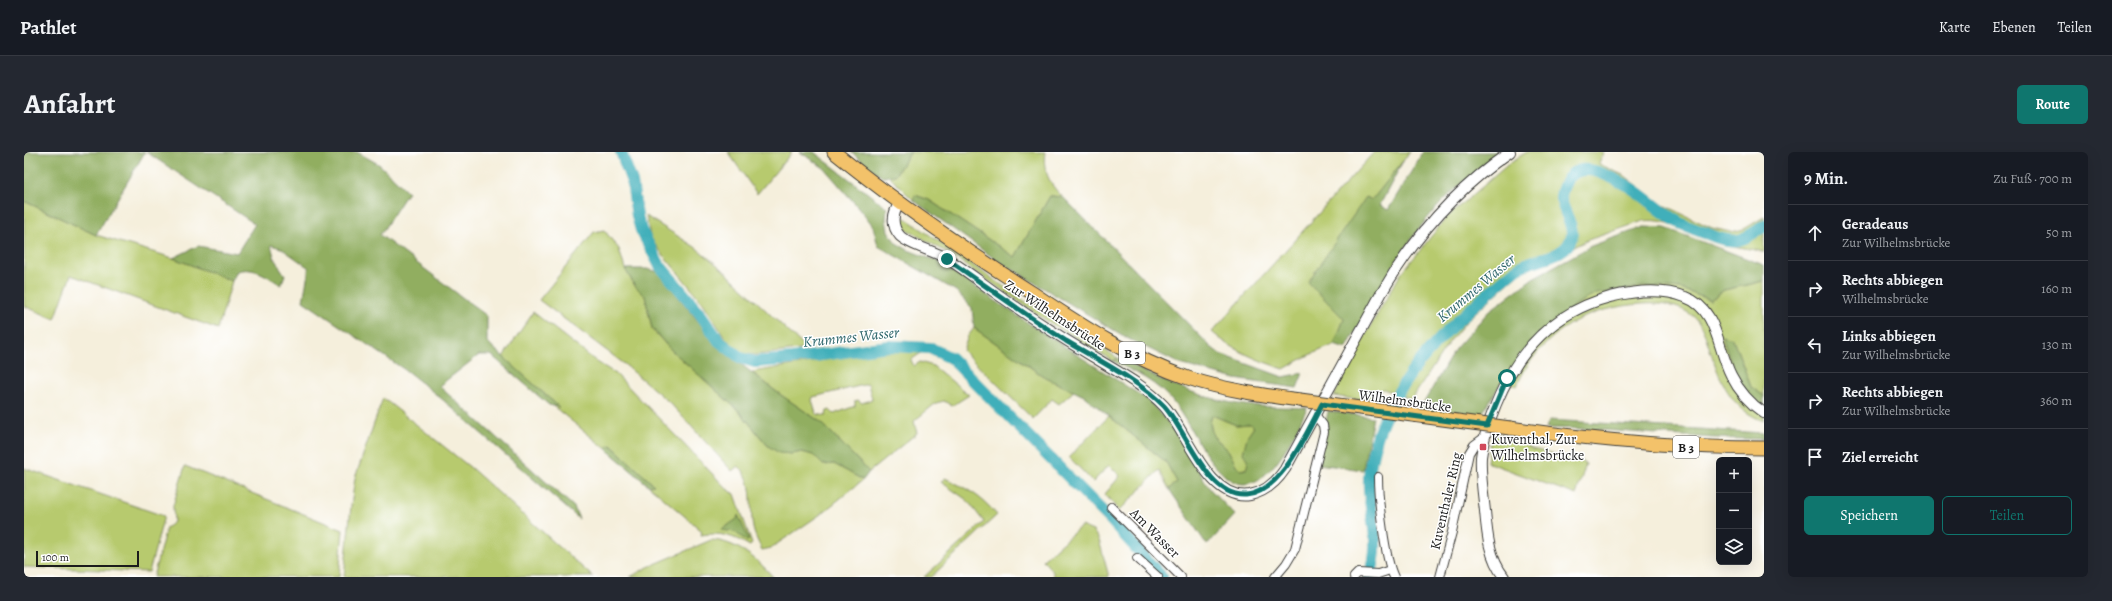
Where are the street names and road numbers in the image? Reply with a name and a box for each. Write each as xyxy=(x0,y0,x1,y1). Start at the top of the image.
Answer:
street label: Zur Wilhelmsbrücke xyxy=(1001,275,1109,355)
road number: B 3 xyxy=(1119,342,1145,364)
street label: Wilhelmsbrücke xyxy=(1357,385,1452,417)
road number: B 3 xyxy=(1673,436,1699,458)
street label: Kuventhaler Ring xyxy=(1426,450,1466,552)
street label: Am Wasser xyxy=(1125,503,1185,563)

